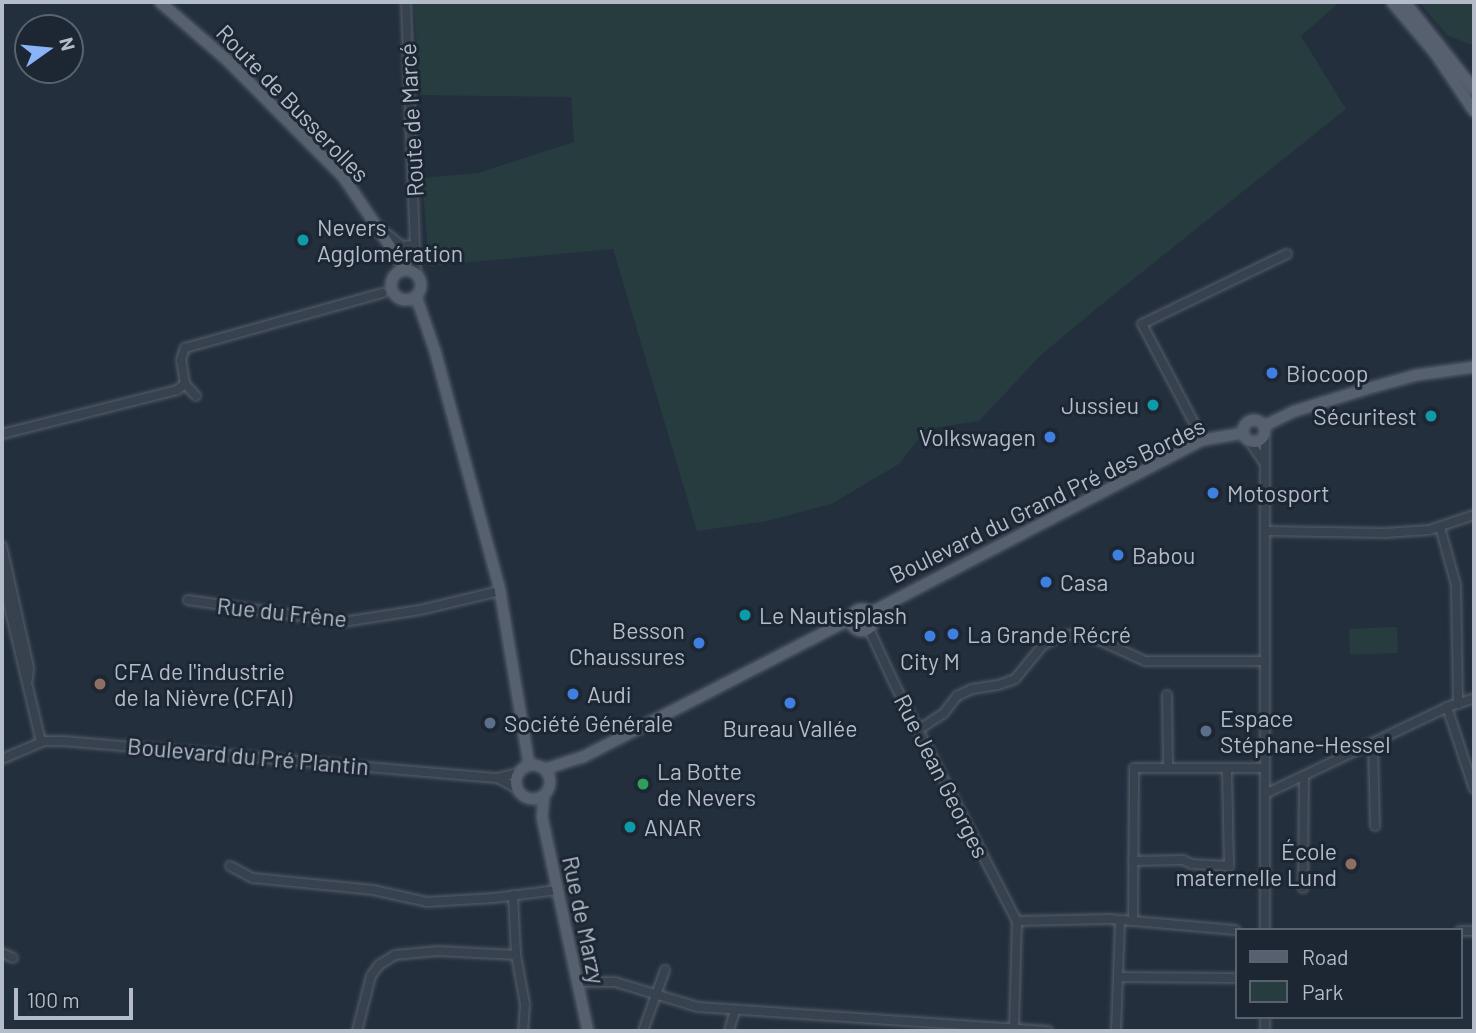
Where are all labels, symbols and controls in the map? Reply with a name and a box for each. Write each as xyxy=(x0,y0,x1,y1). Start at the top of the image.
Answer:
north arrow xyxy=(14,14,84,84)
street label: Route de Busserolles xyxy=(211,19,375,187)
text: N xyxy=(55,35,81,53)
street label: Route de Marcé xyxy=(393,42,429,198)
place label: Nevers Agglomération xyxy=(317,213,463,267)
marker: Nevers Agglomération xyxy=(295,232,311,248)
place label: Biocoop xyxy=(1286,359,1368,387)
marker: Biocoop xyxy=(1264,365,1280,381)
place label: Jussieu xyxy=(1061,391,1139,419)
marker: Jussieu xyxy=(1145,397,1161,413)
place label: Sécuritest xyxy=(1313,402,1417,430)
marker: Sécuritest xyxy=(1423,408,1439,424)
street label: Boulevard du Grand Pré des Bordes xyxy=(885,411,1209,589)
place label: Volkswagen xyxy=(919,423,1036,451)
marker: Volkswagen xyxy=(1042,429,1058,445)
place label: Motosport xyxy=(1227,479,1330,507)
marker: Motosport xyxy=(1205,485,1221,501)
place label: Babou xyxy=(1132,541,1195,569)
marker: Babou xyxy=(1110,547,1126,563)
place label: Casa xyxy=(1060,568,1108,596)
marker: Casa xyxy=(1038,574,1054,590)
street label: Rue du Frêne xyxy=(216,591,348,633)
place label: Le Nautisplash xyxy=(759,601,907,629)
marker: Le Nautisplash xyxy=(737,607,753,623)
place label: Besson Chaussures xyxy=(569,616,685,670)
place label: La Grande Récré xyxy=(967,620,1131,648)
marker: La Grande Récré xyxy=(945,626,961,642)
marker: City M xyxy=(922,628,938,644)
marker: Besson Chaussures xyxy=(691,635,707,651)
place label: City M xyxy=(900,647,960,675)
place label: CFA de l'industrie de la Nièvre (CFAI) xyxy=(114,657,292,711)
marker: CFA de l'industrie de la Nièvre (CFAI) xyxy=(92,676,108,692)
place label: Audi xyxy=(587,680,632,708)
marker: Audi xyxy=(565,686,581,702)
street label: Rue Jean Georges xyxy=(889,690,995,862)
marker: Bureau Vallée xyxy=(782,695,798,711)
place label: Espace Stéphane-Hessel xyxy=(1220,704,1391,758)
place label: Société Générale xyxy=(504,709,673,737)
place label: Bureau Vallée xyxy=(723,714,857,742)
marker: Société Générale xyxy=(482,715,498,731)
marker: Espace Stéphane-Hessel xyxy=(1198,723,1214,739)
street label: Boulevard du Pré Plantin xyxy=(126,732,370,780)
place label: La Botte de Nevers xyxy=(657,757,756,811)
marker: La Botte de Nevers xyxy=(635,776,651,792)
place label: ANAR xyxy=(644,813,702,841)
marker: ANAR xyxy=(622,819,638,835)
place label: École maternelle Lund xyxy=(1176,837,1337,891)
street label: Rue de Marzy xyxy=(557,853,611,987)
marker: École maternelle Lund xyxy=(1343,856,1359,872)
legend xyxy=(1234,928,1462,1019)
text: Road xyxy=(1302,944,1348,969)
scale bar xyxy=(18,974,136,1018)
text: Park xyxy=(1302,979,1343,1004)
text: 100 m xyxy=(27,987,80,1012)

